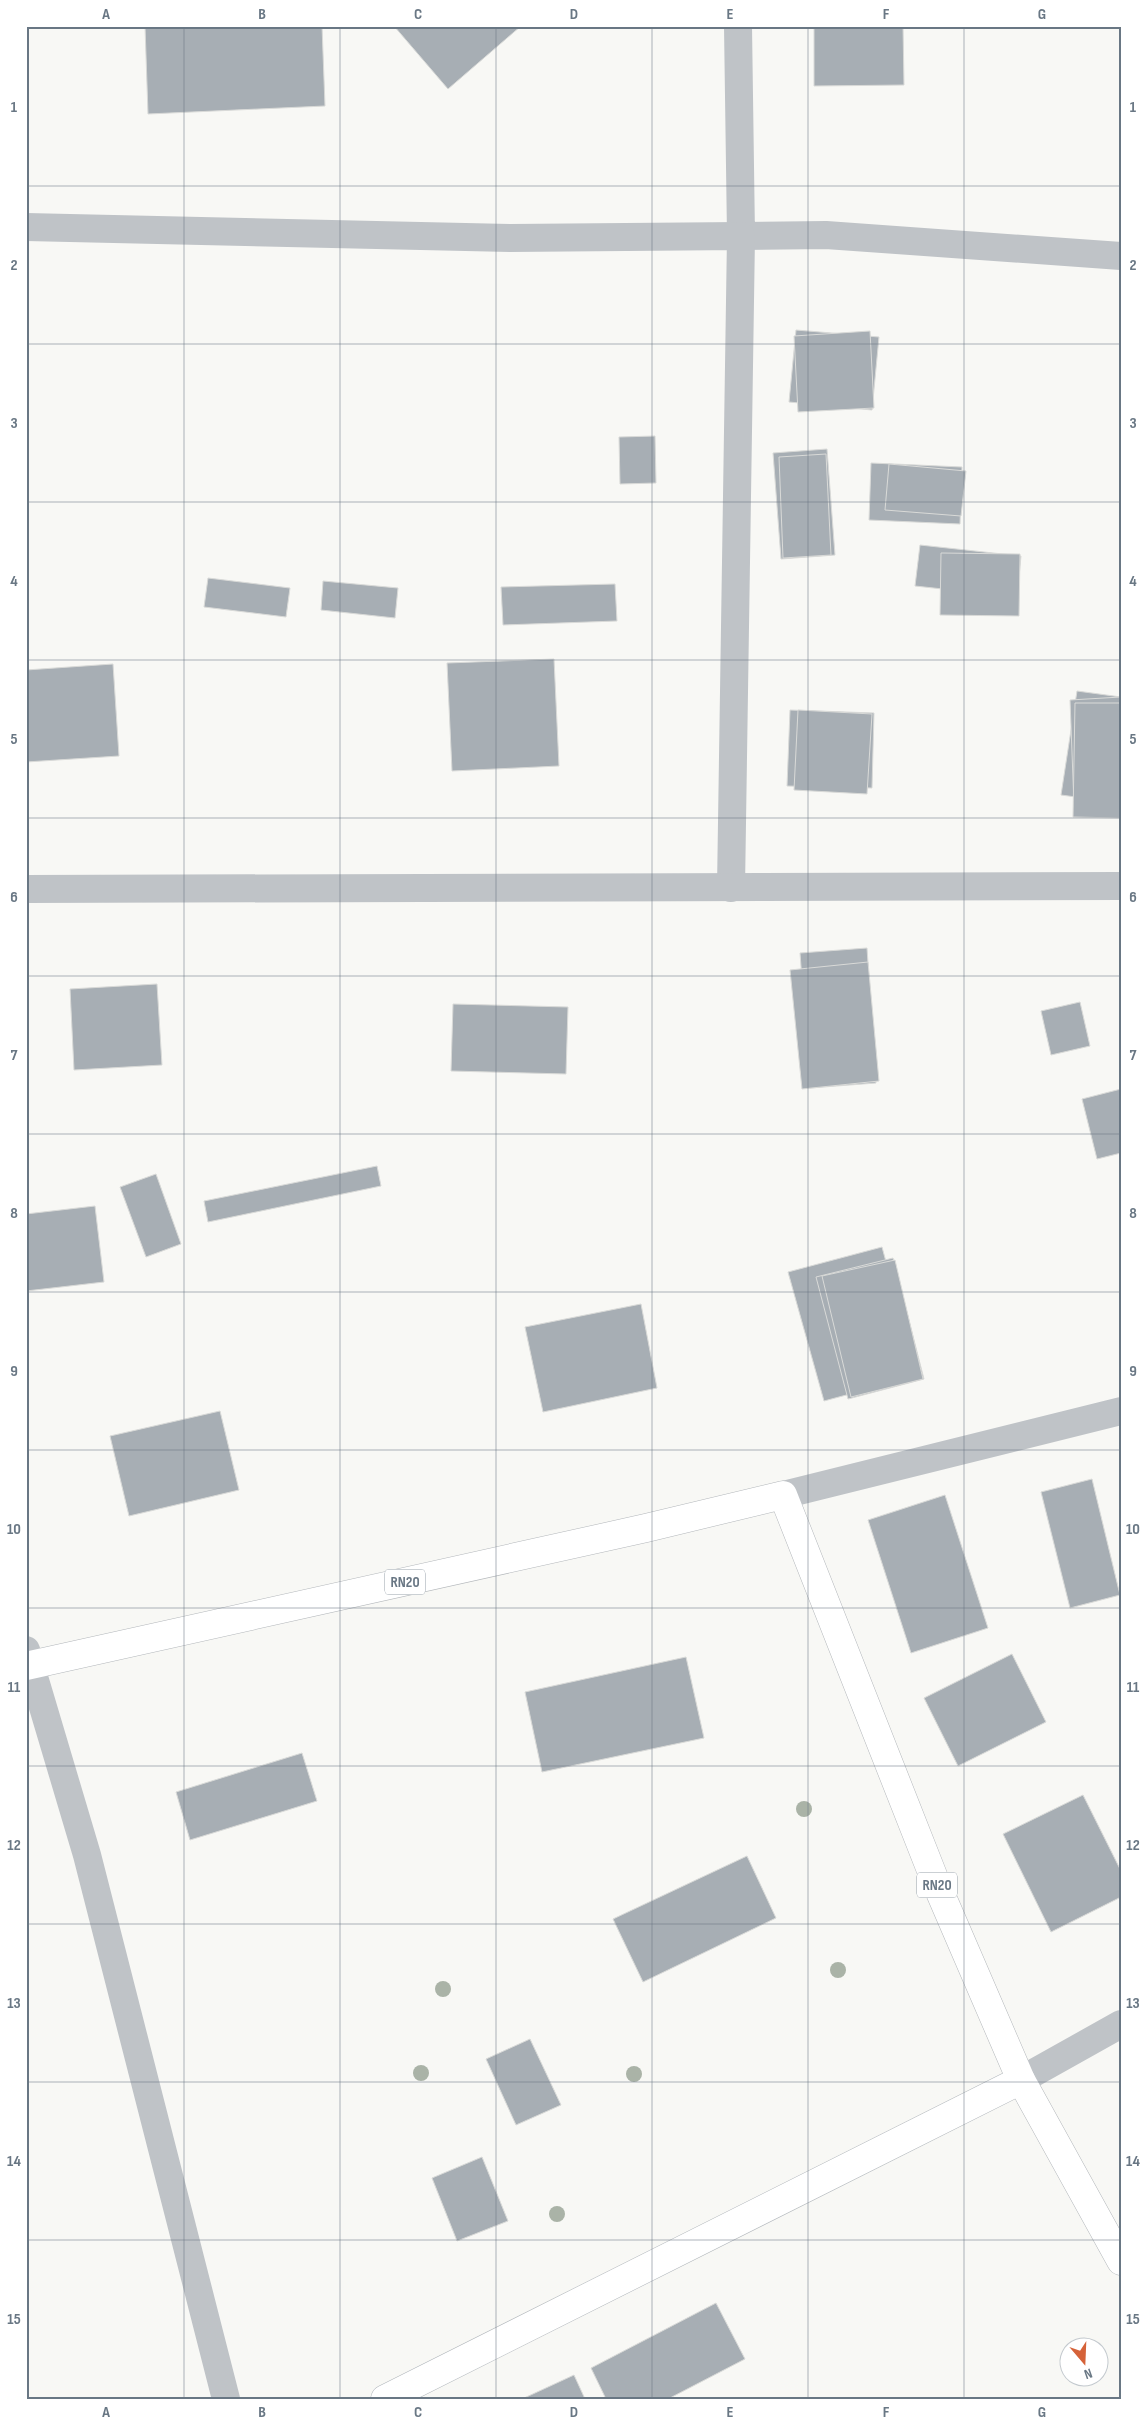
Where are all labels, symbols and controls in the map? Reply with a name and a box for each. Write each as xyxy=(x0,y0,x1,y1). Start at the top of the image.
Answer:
text: A xyxy=(101,5,110,24)
text: B xyxy=(258,5,266,24)
text: C xyxy=(414,5,422,24)
text: D xyxy=(570,5,578,24)
text: E xyxy=(727,5,734,24)
text: F xyxy=(883,5,890,24)
text: G xyxy=(1038,5,1046,24)
text: 1 xyxy=(11,98,18,117)
text: 1 xyxy=(1130,98,1137,117)
text: 2 xyxy=(10,256,18,275)
text: 2 xyxy=(1129,256,1137,275)
text: 3 xyxy=(10,414,18,433)
text: 3 xyxy=(1129,414,1137,433)
text: 4 xyxy=(10,572,18,591)
text: 4 xyxy=(1129,572,1137,591)
text: 5 xyxy=(10,730,18,749)
text: 5 xyxy=(1129,730,1137,749)
text: 6 xyxy=(10,888,18,907)
text: 6 xyxy=(1129,888,1137,907)
text: 7 xyxy=(11,1046,18,1065)
text: 7 xyxy=(1130,1046,1137,1065)
text: 8 xyxy=(10,1204,18,1223)
text: 8 xyxy=(1129,1204,1137,1223)
text: 9 xyxy=(10,1362,18,1381)
text: 9 xyxy=(1129,1362,1137,1381)
text: 10 xyxy=(7,1520,21,1539)
text: 10 xyxy=(1126,1520,1140,1539)
road number: RN20 xyxy=(385,1570,425,1594)
text: 11 xyxy=(8,1678,21,1697)
text: 11 xyxy=(1127,1678,1140,1697)
text: 12 xyxy=(7,1836,21,1855)
text: 12 xyxy=(1126,1836,1140,1855)
road number: RN20 xyxy=(917,1872,957,1898)
text: 13 xyxy=(7,1994,21,2013)
text: 13 xyxy=(1126,1994,1140,2013)
text: 14 xyxy=(7,2152,21,2171)
text: 14 xyxy=(1126,2152,1140,2171)
text: 15 xyxy=(7,2310,21,2329)
text: 15 xyxy=(1126,2310,1140,2329)
north arrow xyxy=(1060,2338,1110,2388)
text: N xyxy=(1082,2365,1094,2383)
text: A xyxy=(101,2403,110,2422)
text: B xyxy=(258,2403,266,2422)
text: C xyxy=(414,2403,422,2422)
text: D xyxy=(570,2403,578,2422)
text: E xyxy=(727,2403,734,2422)
text: F xyxy=(883,2403,890,2422)
text: G xyxy=(1038,2403,1046,2422)

